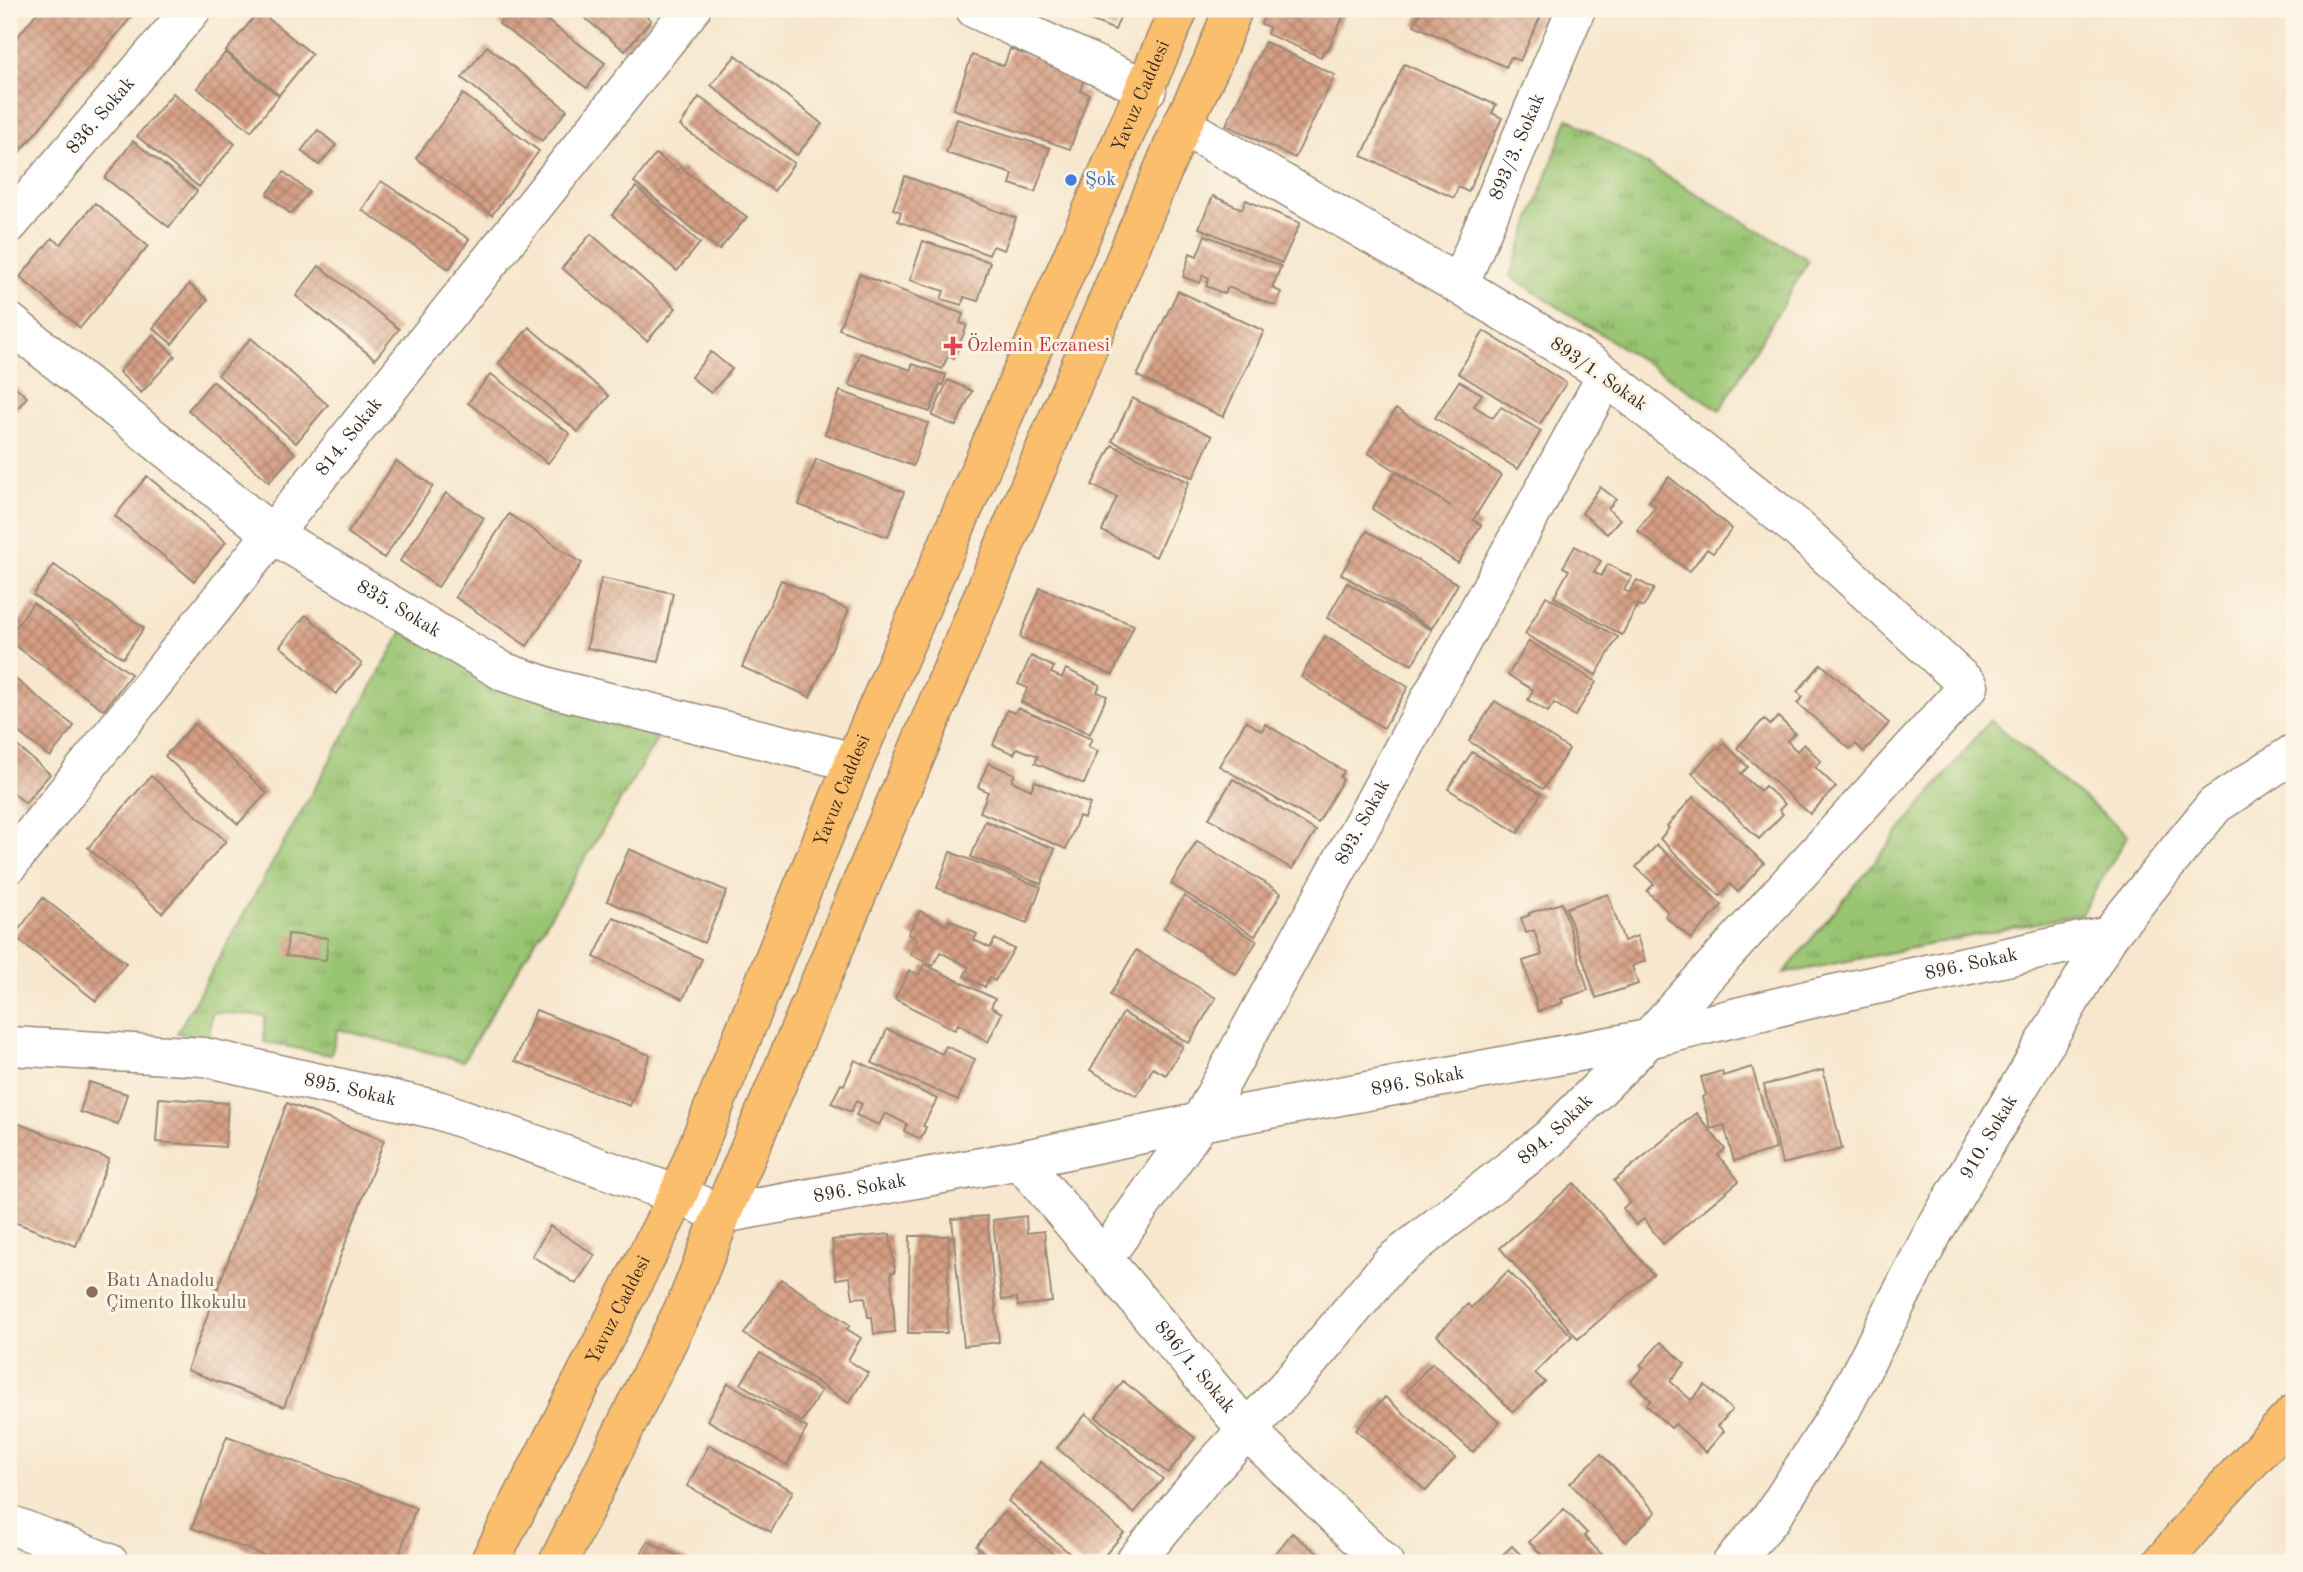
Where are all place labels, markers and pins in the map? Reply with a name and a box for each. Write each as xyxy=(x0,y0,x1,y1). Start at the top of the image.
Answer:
place label: Şok xyxy=(1085,171,1116,190)
marker: Şok xyxy=(1063,172,1079,188)
place label: Özlemin Eczanesi xyxy=(967,333,1110,356)
marker: Özlemin Eczanesi xyxy=(945,338,961,354)
place label: Batı Anadolu Çimento İlkokulu xyxy=(106,1272,247,1313)
marker: Batı Anadolu Çimento İlkokulu xyxy=(84,1284,100,1300)

